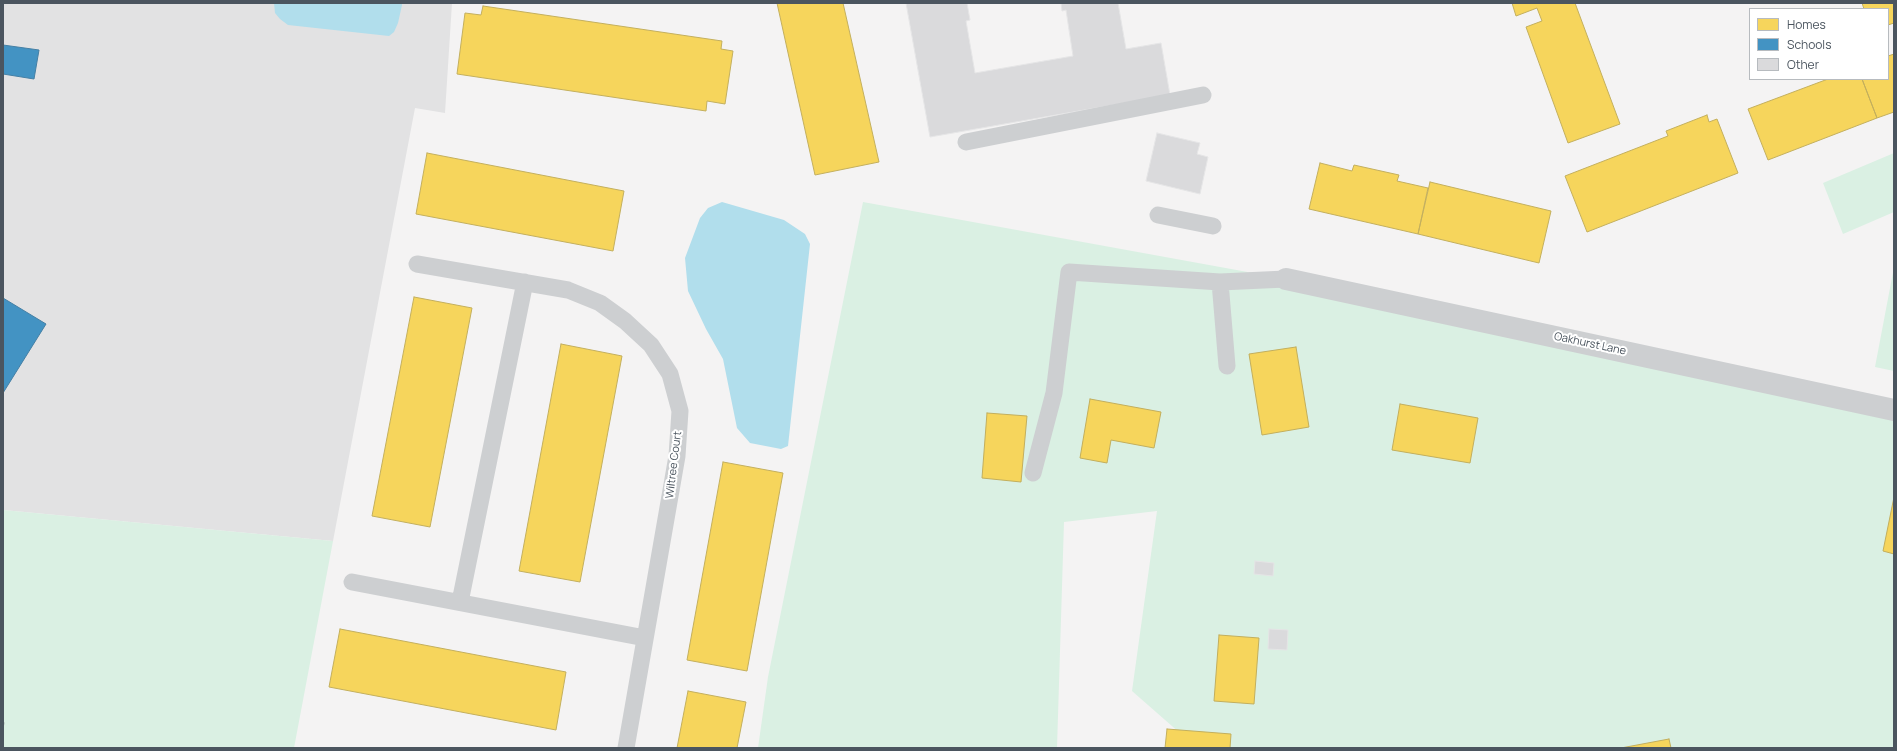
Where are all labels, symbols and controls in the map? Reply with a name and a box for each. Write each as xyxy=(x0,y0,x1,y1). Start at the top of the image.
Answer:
legend xyxy=(1749,8,1889,80)
text: Homes xyxy=(1787,16,1826,33)
text: Schools xyxy=(1787,36,1831,53)
text: Other xyxy=(1787,56,1819,73)
street label: Oakhurst Lane xyxy=(1553,330,1627,358)
street label: Wiltree Court xyxy=(663,431,685,499)

